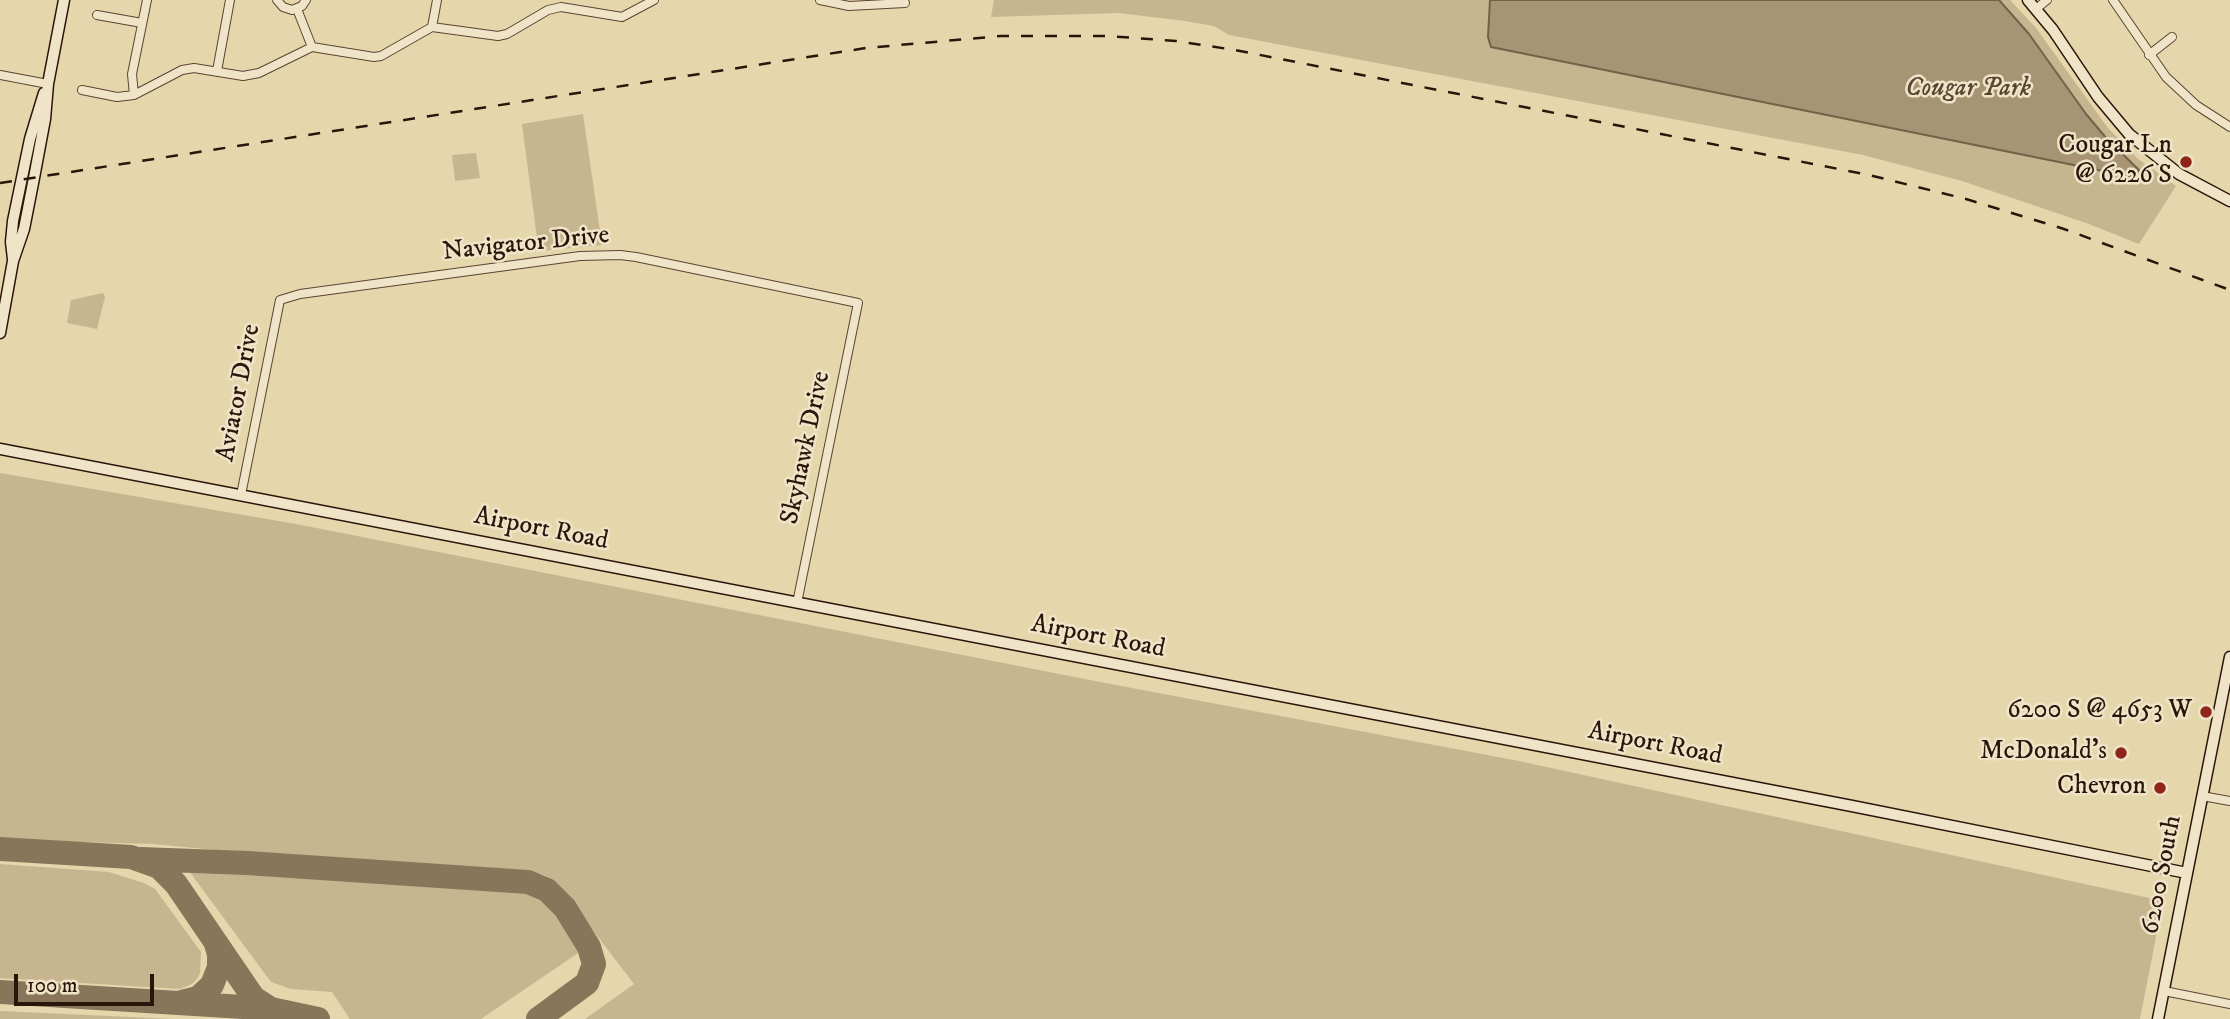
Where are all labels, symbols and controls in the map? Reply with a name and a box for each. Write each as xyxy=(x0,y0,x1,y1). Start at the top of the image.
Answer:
park label: Cougar Park xyxy=(1905,74,2031,106)
place label: Cougar Ln @ 6226 S xyxy=(2058,131,2172,192)
marker: Cougar Ln @ 6226 S xyxy=(2178,154,2194,170)
street label: Navigator Drive xyxy=(441,221,611,269)
street label: Aviator Drive xyxy=(211,322,269,464)
street label: Skyhawk Drive xyxy=(776,369,838,527)
street label: Airport Road xyxy=(471,502,611,558)
street label: Airport Road xyxy=(1028,610,1168,666)
place label: 6200 S @ 4653 W xyxy=(2007,696,2192,728)
marker: 6200 S @ 4653 W xyxy=(2198,704,2214,720)
street label: Airport Road xyxy=(1585,717,1725,773)
place label: McDonald's xyxy=(1980,737,2107,769)
marker: McDonald's xyxy=(2113,745,2129,761)
place label: Chevron xyxy=(2057,772,2146,804)
marker: Chevron xyxy=(2152,780,2168,796)
street label: 6200 South xyxy=(2136,813,2190,937)
scale bar xyxy=(18,960,158,1004)
text: 100 m xyxy=(27,973,78,999)

